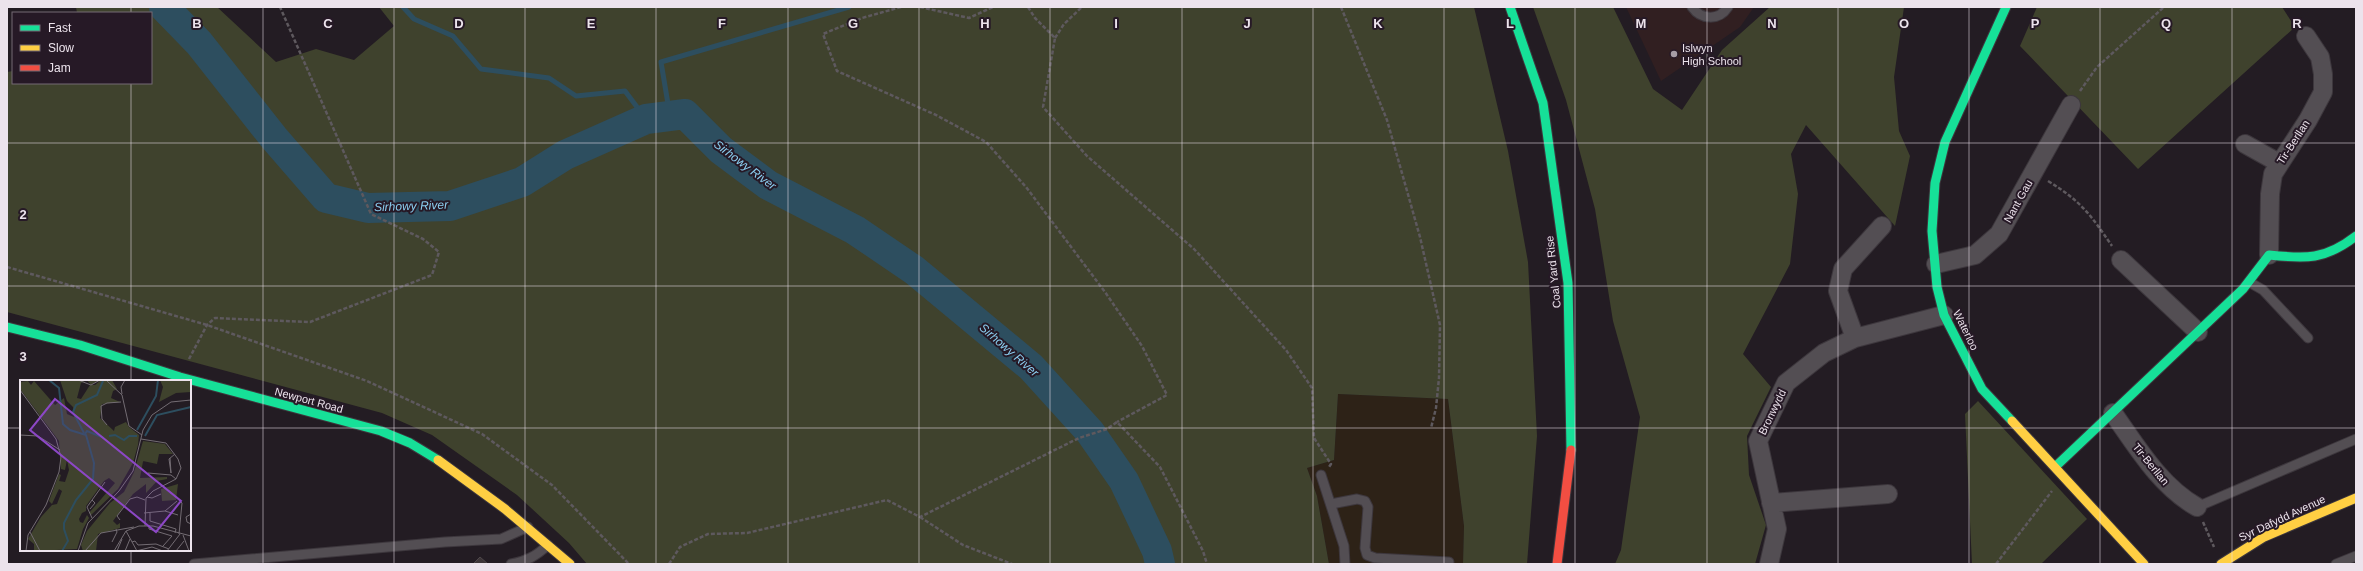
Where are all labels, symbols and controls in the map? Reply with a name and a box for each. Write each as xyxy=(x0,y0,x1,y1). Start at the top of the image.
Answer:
legend xyxy=(12,12,152,84)
text: B xyxy=(192,16,202,31)
text: C xyxy=(323,16,333,31)
text: D xyxy=(454,16,464,31)
text: E xyxy=(587,16,596,31)
text: F xyxy=(718,16,726,31)
text: G xyxy=(848,16,858,31)
text: H xyxy=(980,16,990,31)
text: I xyxy=(1114,16,1118,31)
text: J xyxy=(1243,16,1251,31)
text: K xyxy=(1373,16,1383,31)
text: L xyxy=(1506,16,1514,31)
text: M xyxy=(1636,16,1646,31)
text: N xyxy=(1767,16,1777,31)
text: O xyxy=(1899,16,1909,31)
text: P xyxy=(2031,16,2040,31)
text: Q xyxy=(2161,16,2171,31)
text: R xyxy=(2292,16,2302,31)
text: Fast xyxy=(48,21,72,35)
text: Slow xyxy=(48,41,74,55)
place label: Islwyn High School xyxy=(1682,42,1741,67)
marker: Islwyn High School xyxy=(1669,49,1679,59)
text: Jam xyxy=(48,61,71,75)
street label: Tir-Berllan xyxy=(2274,118,2312,166)
water label: Sirhowy River xyxy=(711,137,780,193)
street label: Nant Gau xyxy=(2001,177,2035,225)
water label: Sirhowy River xyxy=(374,198,449,214)
text: 2 xyxy=(19,207,27,222)
street label: Coal Yard Rise xyxy=(1543,235,1563,309)
street label: Waterloo xyxy=(1951,308,1981,352)
water label: Sirhowy River xyxy=(976,320,1042,380)
text: 3 xyxy=(19,349,27,364)
inset map xyxy=(20,380,191,551)
street label: Newport Road xyxy=(273,385,345,415)
street label: Bronwydd xyxy=(1756,387,1788,437)
street label: Tir-Berllan xyxy=(2131,441,2171,487)
street label: Syr Dafydd Avenue xyxy=(2237,493,2327,543)

